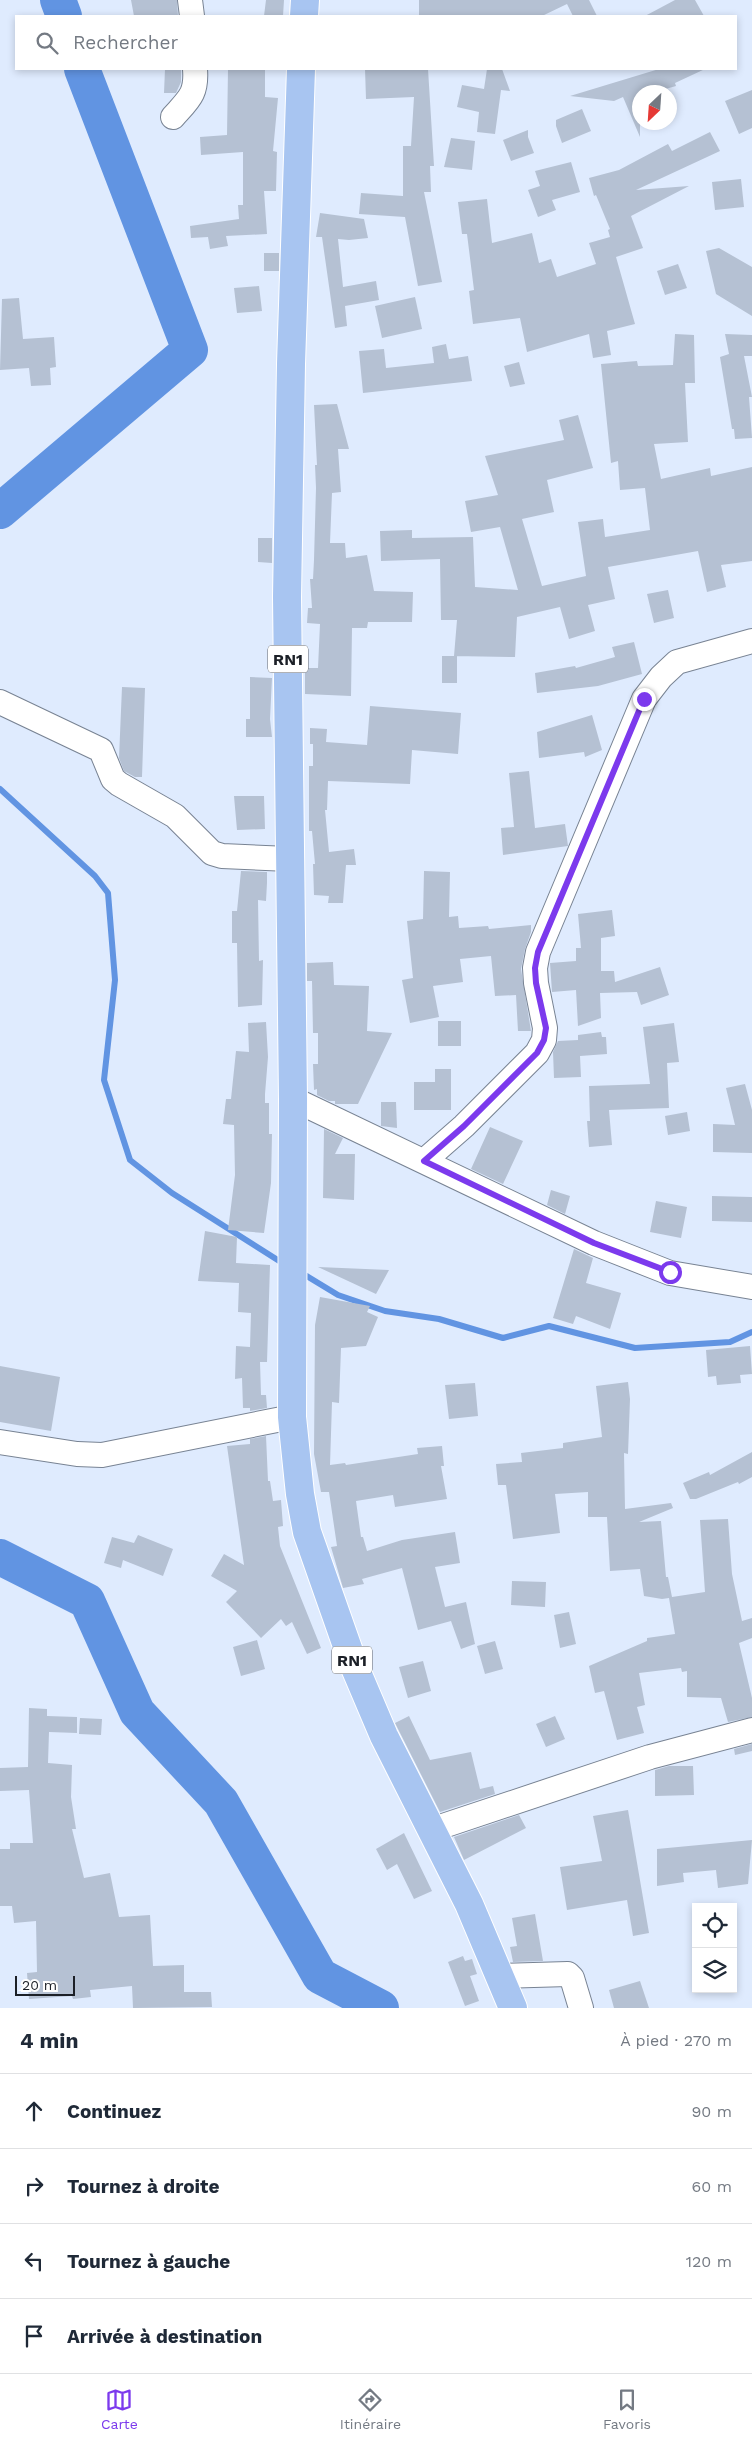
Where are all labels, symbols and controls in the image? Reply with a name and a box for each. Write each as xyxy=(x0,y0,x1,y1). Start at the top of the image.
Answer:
search box xyxy=(15,15,737,70)
icon: search xyxy=(33,29,61,57)
text: Rechercher xyxy=(73,31,178,54)
north arrow xyxy=(632,85,677,130)
road number: RN1 xyxy=(268,646,308,672)
route end xyxy=(633,688,656,711)
route start xyxy=(659,1261,682,1284)
road number: RN1 xyxy=(332,1646,372,1674)
map controls xyxy=(692,1903,737,1993)
button: locate xyxy=(692,1903,737,1948)
button: layers xyxy=(692,1948,737,1993)
scale bar xyxy=(15,1973,75,1996)
text: 20 m xyxy=(22,1977,57,1993)
text: 4 min xyxy=(20,2028,78,2053)
text: À pied · 270 m xyxy=(620,2031,732,2050)
icon: ahead xyxy=(20,2097,48,2125)
text: Continuez xyxy=(67,2100,161,2123)
text: 90 m xyxy=(691,2102,732,2121)
icon: right xyxy=(20,2172,48,2200)
text: Tournez à droite xyxy=(67,2175,219,2198)
text: 60 m xyxy=(692,2177,732,2196)
icon: left xyxy=(20,2247,48,2275)
text: Tournez à gauche xyxy=(67,2250,230,2273)
text: 120 m xyxy=(686,2252,732,2271)
icon: arrive xyxy=(20,2322,48,2350)
text: Arrivée à destination xyxy=(67,2325,262,2348)
tab: Carte xyxy=(101,2386,138,2432)
tab: Itinéraire xyxy=(340,2386,401,2432)
tab: Favoris xyxy=(603,2386,651,2432)

